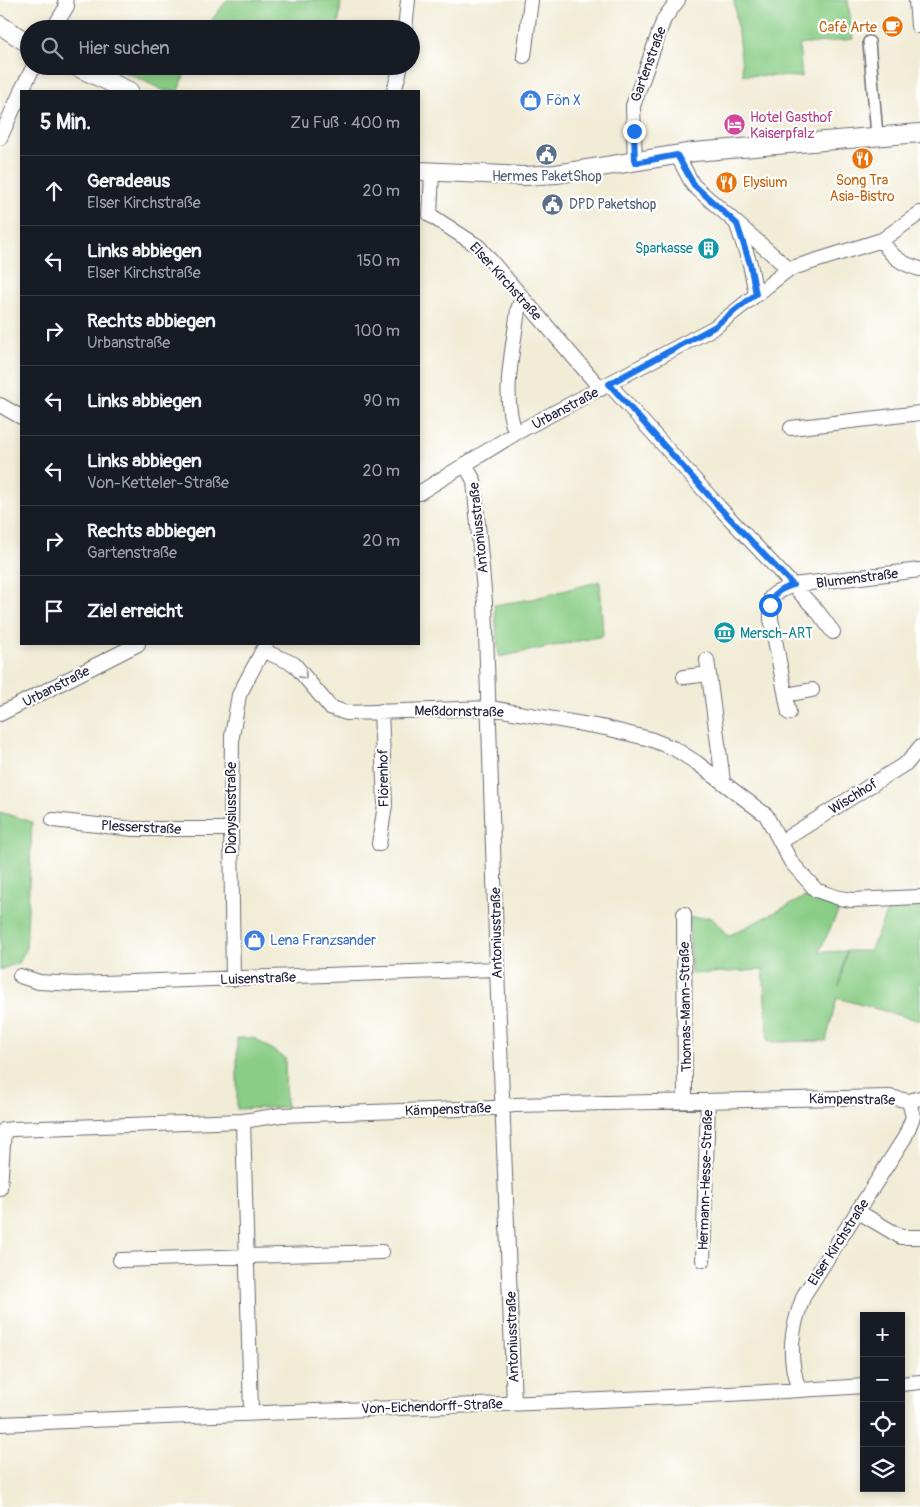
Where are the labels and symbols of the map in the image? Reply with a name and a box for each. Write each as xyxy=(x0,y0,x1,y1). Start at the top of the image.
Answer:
cafe icon: Café Arte xyxy=(881,15,905,39)
place label: Café Arte xyxy=(819,19,877,36)
street label: Gartenstraße xyxy=(627,24,670,104)
shop icon: Fön X xyxy=(518,88,542,112)
place label: Fön X xyxy=(546,92,581,109)
place label: Hotel Gasthof Kaiserpfalz xyxy=(750,109,833,142)
hotel icon: Hotel Gasthof Kaiserpfalz xyxy=(722,113,746,137)
route end xyxy=(623,120,646,143)
public building icon: Hermes PaketShop xyxy=(535,142,559,166)
restaurant icon: Song Tra Asia-Bistro xyxy=(850,146,874,170)
place label: Hermes PaketShop xyxy=(492,168,602,185)
restaurant icon: Elysium xyxy=(715,170,739,194)
place label: Song Tra Asia-Bistro xyxy=(830,172,895,205)
place label: Elysium xyxy=(743,174,787,191)
public building icon: DPD Paketshop xyxy=(541,192,565,216)
place label: DPD Paketshop xyxy=(569,196,657,213)
building icon: Sparkasse xyxy=(697,236,721,260)
street label: Elser Kirchstraße xyxy=(466,239,545,324)
place label: Sparkasse xyxy=(635,240,693,257)
street label: Urbanstraße xyxy=(529,384,601,433)
street label: Antoniusstraße xyxy=(465,481,492,574)
street label: Blumenstraße xyxy=(815,565,899,592)
route start xyxy=(759,594,782,617)
museum icon: Mersch-ART xyxy=(712,621,736,645)
place label: Mersch-ART xyxy=(740,625,813,642)
street label: Urbanstraße xyxy=(20,662,93,711)
one-way arrow xyxy=(299,670,307,679)
street label: Meßdornstraße xyxy=(414,702,504,721)
street label: Flörenhof xyxy=(374,748,393,807)
street label: Dionysiusstraße xyxy=(223,762,240,854)
street label: Wischhof xyxy=(826,775,881,818)
street label: Plesserstraße xyxy=(100,817,182,838)
street label: Antoniusstraße xyxy=(487,887,506,979)
shop icon: Lena Franzsander xyxy=(242,928,266,952)
place label: Lena Franzsander xyxy=(270,932,376,949)
street label: Thomas-Mann-Straße xyxy=(676,942,695,1072)
street label: Luisenstraße xyxy=(220,969,296,988)
street label: Kämpenstraße xyxy=(809,1090,895,1109)
street label: Kämpenstraße xyxy=(405,1099,492,1120)
street label: Hermann-Hesse-Straße xyxy=(695,1109,716,1251)
street label: Elser Kirchstraße xyxy=(804,1196,873,1289)
street label: Antoniusstraße xyxy=(502,1291,523,1383)
street label: Von-Eichendorff-Straße xyxy=(361,1396,503,1417)

